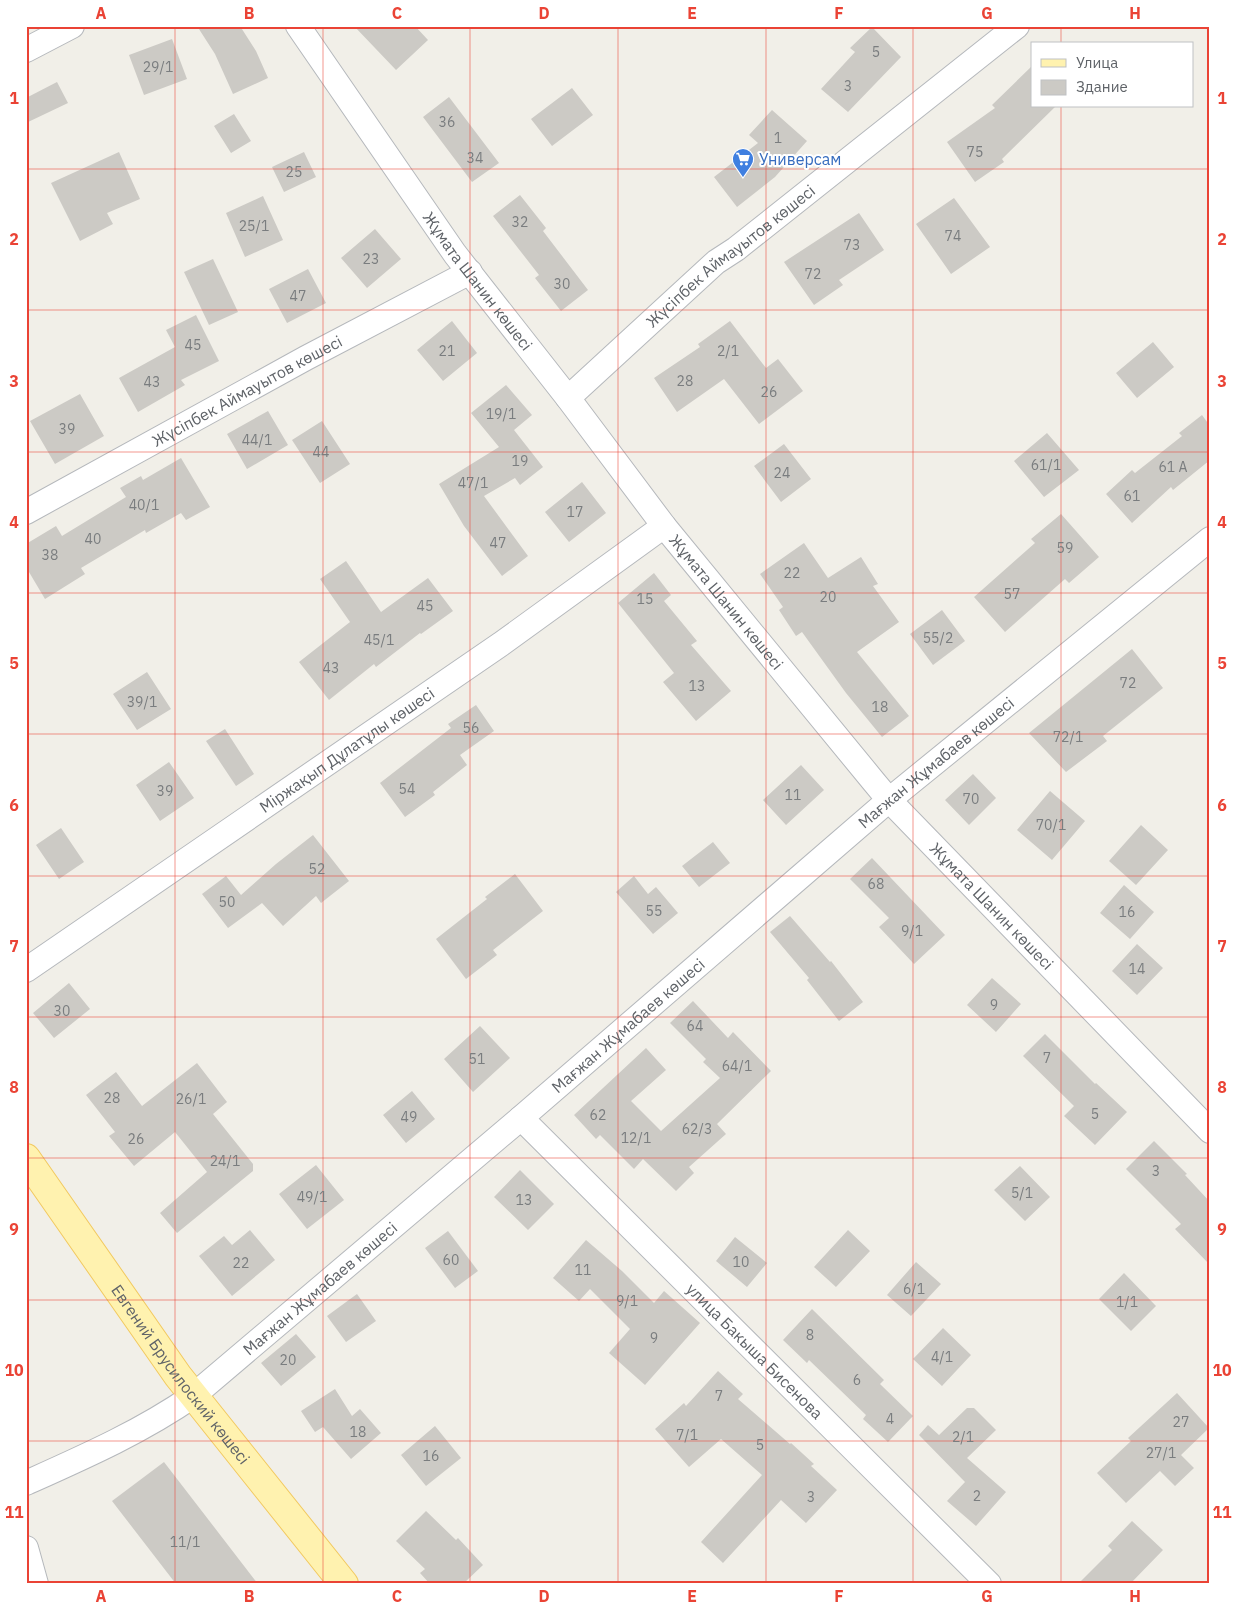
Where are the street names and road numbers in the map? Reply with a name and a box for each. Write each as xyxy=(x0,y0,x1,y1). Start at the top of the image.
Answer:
street label: Жүсіпбек Аймауытов көшесі xyxy=(642,180,819,332)
street label: Жұмата Шанин көшесі xyxy=(419,208,537,354)
street label: Жүсіпбек Аймауытов көшесі xyxy=(148,331,345,451)
street label: Жұмата Шанин көшесі xyxy=(665,530,788,674)
street label: Міржақып Дұлатұлы көшесі xyxy=(255,683,438,817)
street label: Мағжан Жұмабаев көшесі xyxy=(854,693,1018,832)
street label: Жұмата Шанин көшесі xyxy=(926,838,1058,974)
street label: Мағжан Жұмабаев көшесі xyxy=(547,954,709,1097)
street label: Мағжан Жұмабаев көшесі xyxy=(239,1217,401,1359)
street label: улица Бакыша Бисенова xyxy=(682,1279,828,1423)
street label: Евгений Брусилоский көшесі xyxy=(107,1281,254,1468)

